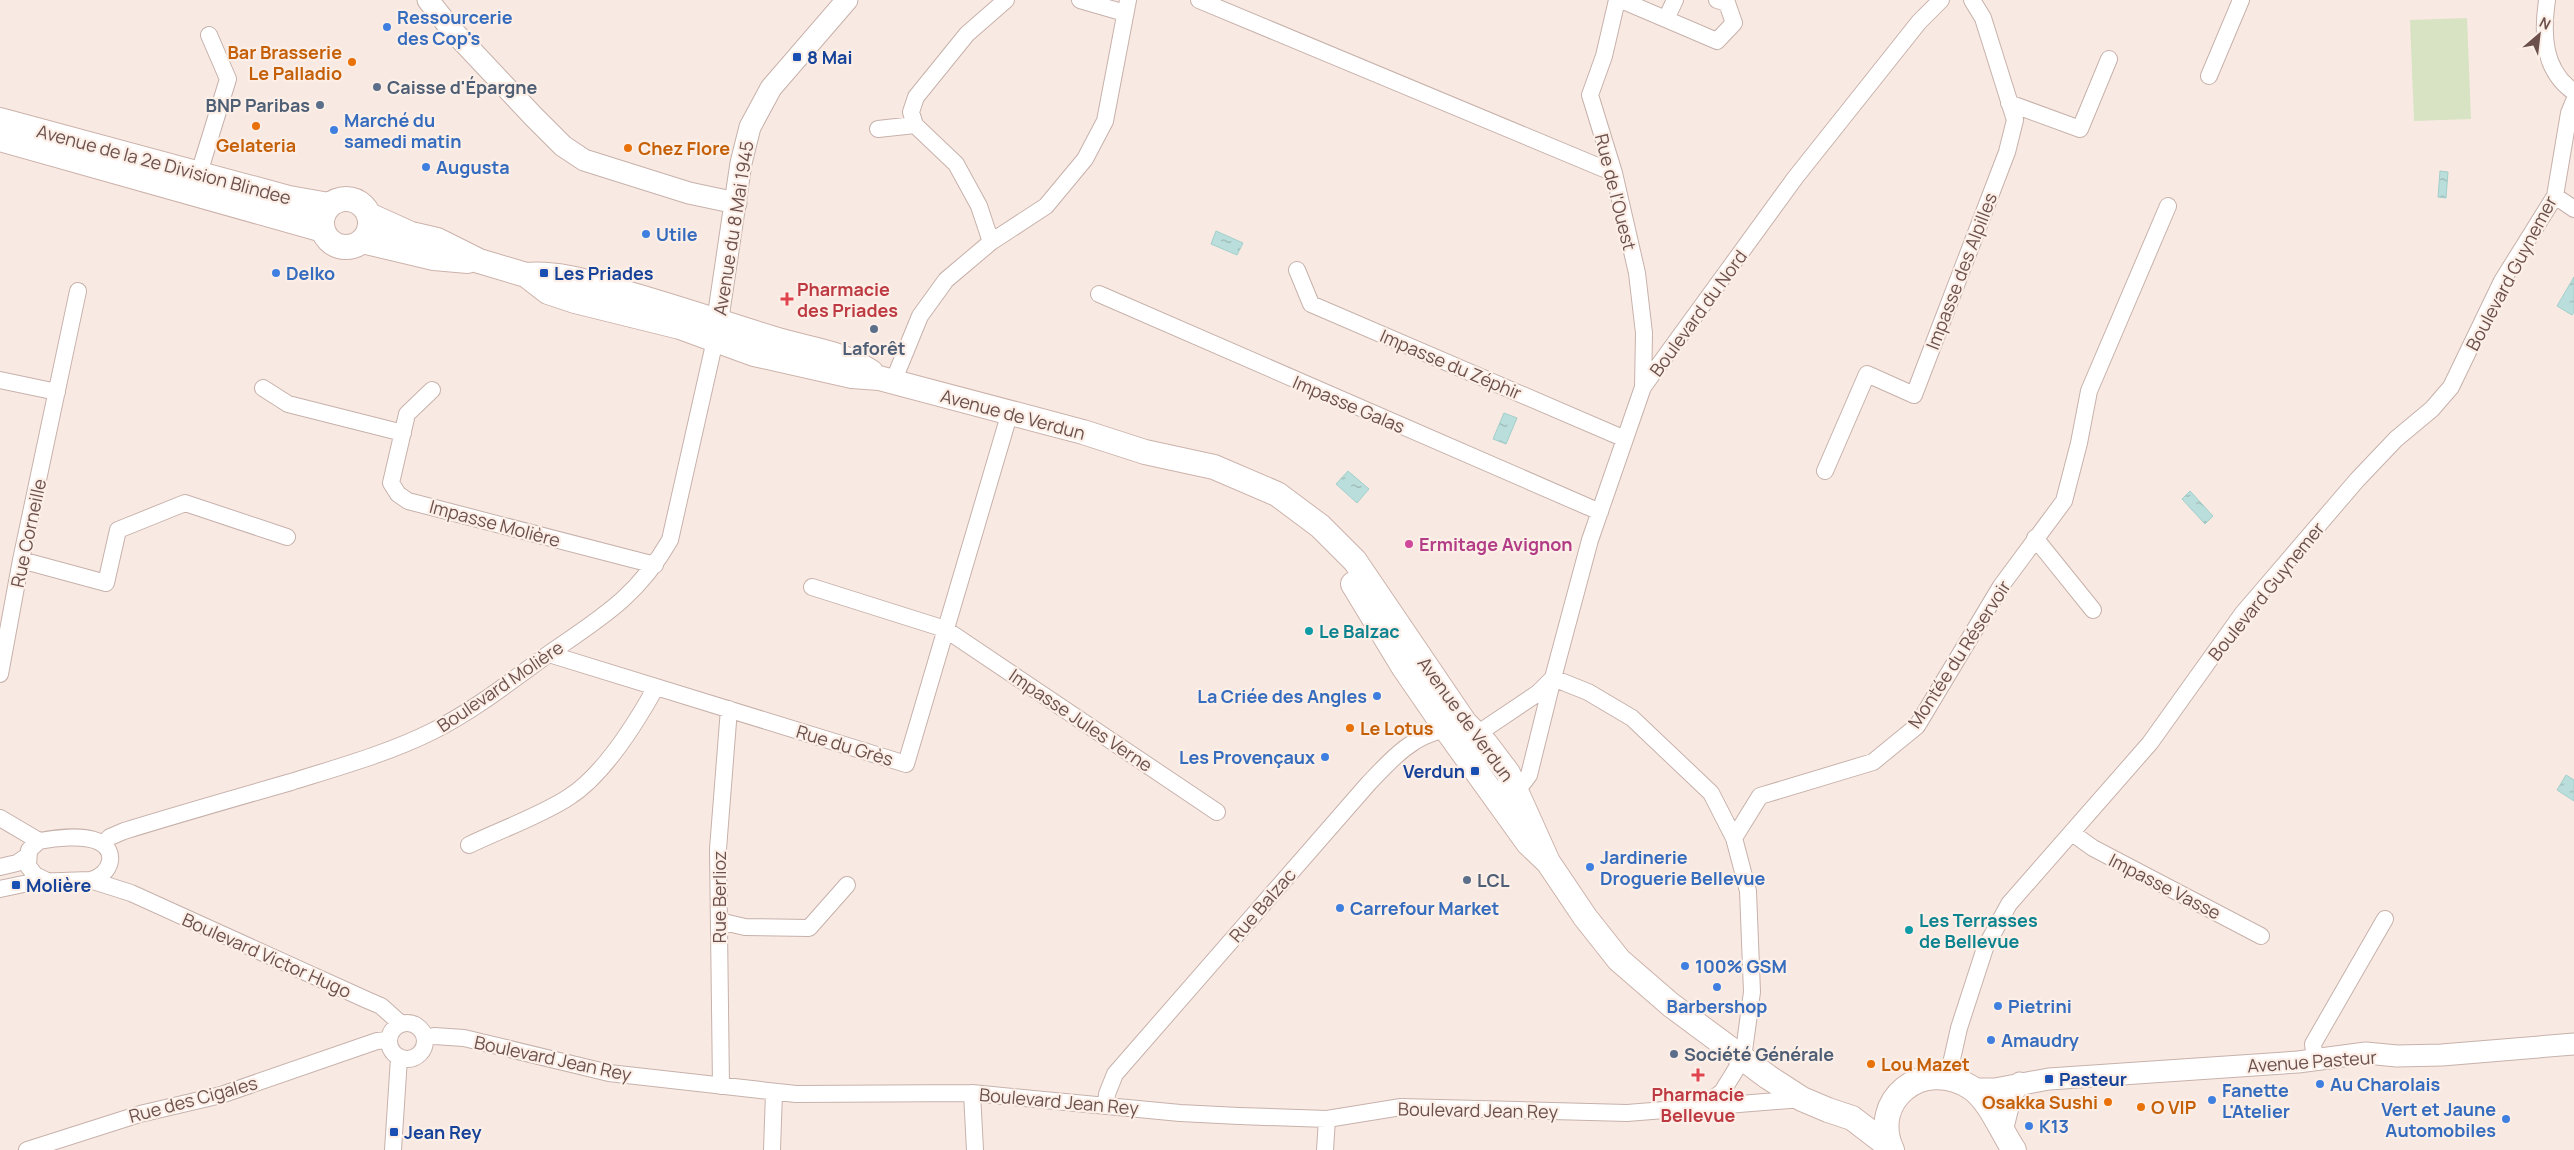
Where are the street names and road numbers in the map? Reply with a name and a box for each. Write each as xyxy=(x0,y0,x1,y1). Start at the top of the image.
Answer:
street label: Avenue de la 2e Division Blindee xyxy=(34,118,294,210)
street label: Rue de l'Ouest xyxy=(1590,131,1642,253)
street label: Avenue du 8 Mai 1945 xyxy=(707,139,759,317)
street label: Impasse des Alpilles xyxy=(1920,189,2002,353)
street label: Boulevard Guynemer xyxy=(2460,191,2562,355)
street label: Boulevard du Nord xyxy=(1644,245,1752,381)
street label: Impasse du Zéphir xyxy=(1377,323,1526,405)
street label: Impasse Galas xyxy=(1289,370,1409,438)
street label: Avenue de Verdun xyxy=(938,383,1088,445)
street label: Rue Corneille xyxy=(5,476,51,590)
street label: Impasse Molière xyxy=(427,494,563,552)
street label: Boulevard Guynemer xyxy=(2203,516,2330,665)
street label: Montée du Réservoir xyxy=(1902,575,2016,733)
street label: Boulevard Molière xyxy=(432,635,568,737)
street label: Avenue de Verdun xyxy=(1414,653,1518,785)
street label: Impasse Jules Verne xyxy=(1005,663,1157,777)
street label: Rue du Grès xyxy=(794,719,896,771)
street label: Impasse Vasse xyxy=(2105,847,2225,925)
street label: Rue Berlioz xyxy=(707,851,731,943)
street label: Rue Balzac xyxy=(1223,863,1301,947)
street label: Boulevard Victor Hugo xyxy=(179,907,355,1003)
street label: Boulevard Jean Rey xyxy=(472,1030,634,1086)
street label: Avenue Pasteur xyxy=(2246,1044,2378,1077)
street label: Rue des Cigales xyxy=(126,1070,260,1128)
street label: Boulevard Jean Rey xyxy=(978,1082,1140,1120)
street label: Boulevard Jean Rey xyxy=(1398,1097,1559,1123)

